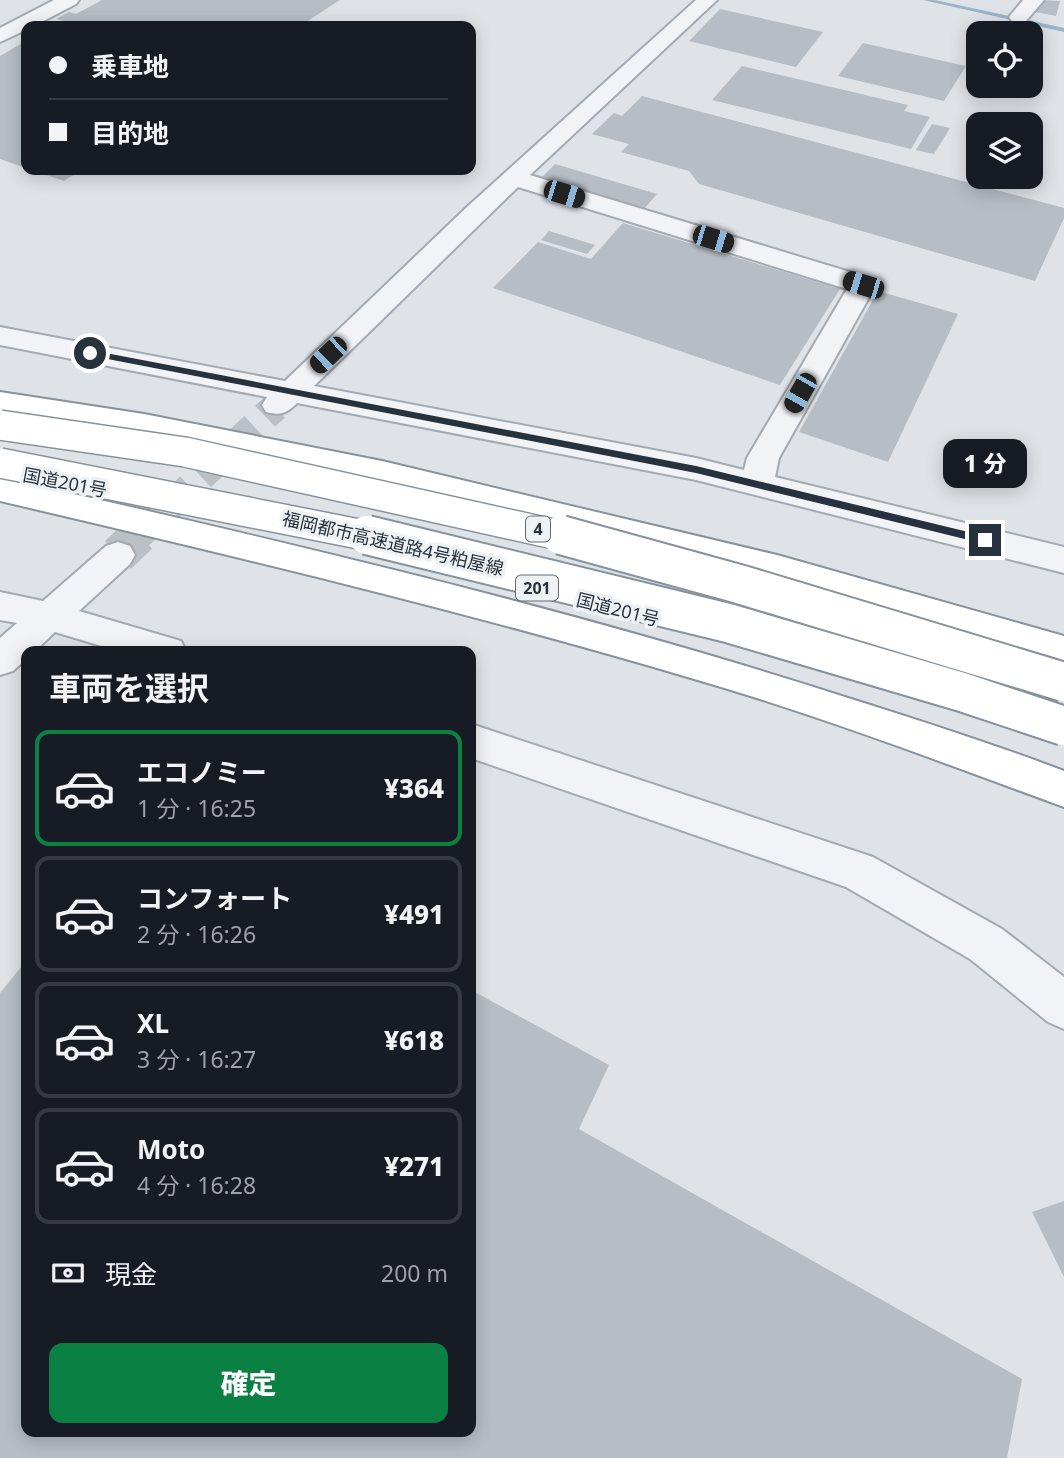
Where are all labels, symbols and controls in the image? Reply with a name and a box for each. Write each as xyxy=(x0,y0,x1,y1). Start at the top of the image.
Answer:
map controls xyxy=(966,21,1043,189)
button: locate xyxy=(966,21,1043,98)
text: 乗車地 xyxy=(91,48,169,84)
button: layers xyxy=(966,112,1043,189)
text: 目的地 xyxy=(91,115,169,151)
car xyxy=(541,178,588,210)
car xyxy=(690,223,737,255)
car xyxy=(840,269,887,301)
car xyxy=(306,333,351,377)
route start xyxy=(74,337,106,369)
car xyxy=(781,370,820,416)
callout: 1 分 xyxy=(943,438,1027,488)
text: 1 分 xyxy=(964,447,1006,479)
street label: 国道201号 xyxy=(21,462,109,502)
street label: 福岡都市高速道路4号粕屋線 xyxy=(280,506,506,580)
road number: 4 xyxy=(526,516,550,542)
route end xyxy=(969,524,1001,556)
road number: 201 xyxy=(516,576,558,600)
street label: 国道201号 xyxy=(574,587,662,631)
text: 車両を選択 xyxy=(49,666,209,709)
text: エコノミー xyxy=(137,754,267,790)
icon: car xyxy=(53,757,116,820)
text: ¥364 xyxy=(384,770,444,806)
text: 1 分 · 16:25 xyxy=(137,792,256,824)
text: コンフォート xyxy=(137,880,292,916)
icon: car xyxy=(53,883,116,946)
text: ¥491 xyxy=(384,896,444,932)
text: 2 分 · 16:26 xyxy=(137,918,256,950)
text: XL xyxy=(137,1005,169,1041)
icon: car xyxy=(53,1009,116,1072)
text: ¥618 xyxy=(384,1022,444,1058)
text: 3 分 · 16:27 xyxy=(137,1043,256,1075)
text: Moto xyxy=(137,1131,205,1167)
icon: car xyxy=(53,1135,116,1198)
text: ¥271 xyxy=(384,1148,444,1184)
text: 4 分 · 16:28 xyxy=(137,1169,256,1201)
icon: cash xyxy=(49,1254,87,1292)
text: 現金 xyxy=(105,1256,157,1292)
text: 200 m xyxy=(381,1257,448,1289)
button: 確定 xyxy=(49,1343,448,1423)

